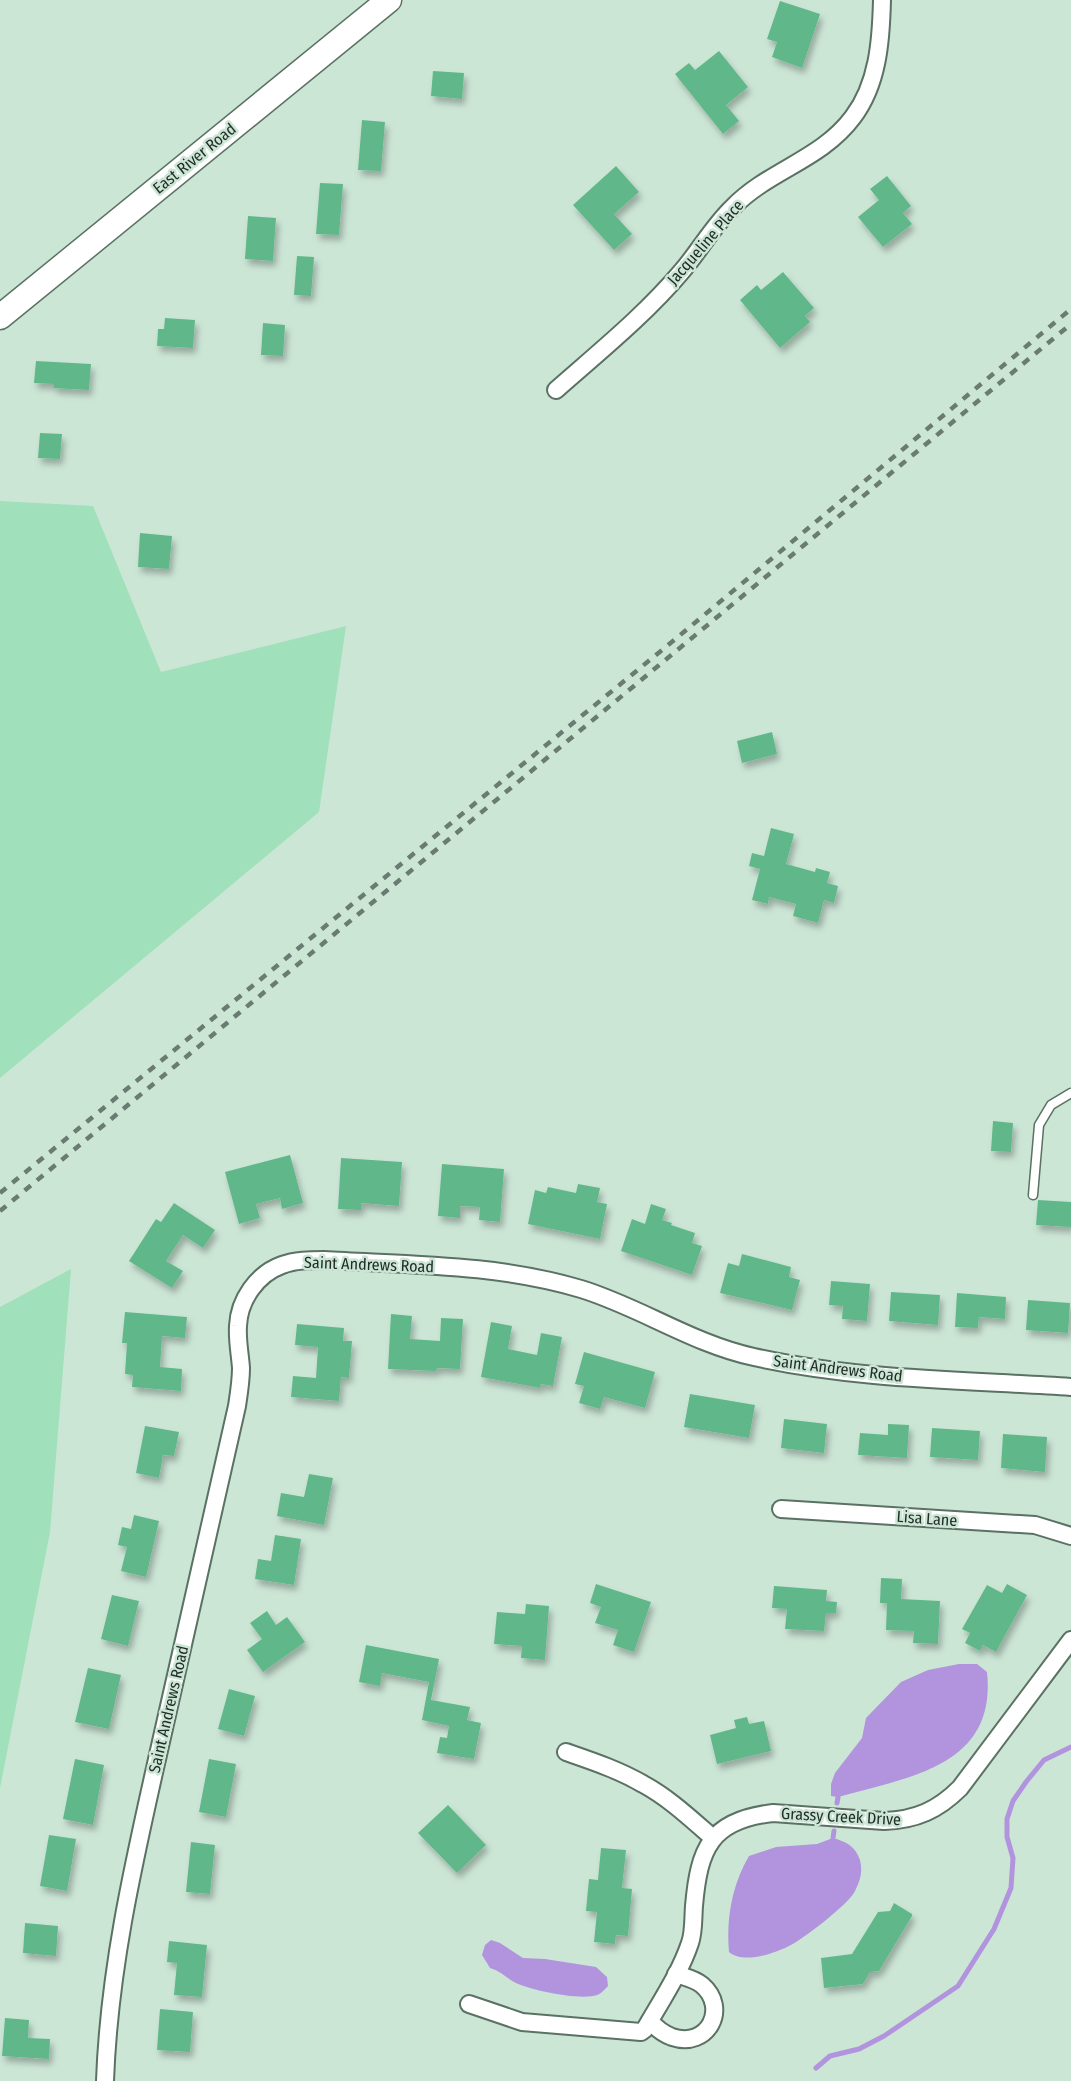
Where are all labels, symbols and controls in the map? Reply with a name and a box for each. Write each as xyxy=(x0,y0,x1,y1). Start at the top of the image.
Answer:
street label: East River Road xyxy=(149,119,240,198)
street label: Jacqueline Place xyxy=(663,196,748,289)
street label: Saint Andrews Road xyxy=(304,1253,434,1276)
street label: Saint Andrews Road xyxy=(772,1351,904,1386)
street label: Lisa Lane xyxy=(896,1507,958,1530)
street label: Saint Andrews Road xyxy=(145,1644,192,1775)
street label: Grassy Creek Drive xyxy=(781,1804,902,1829)

